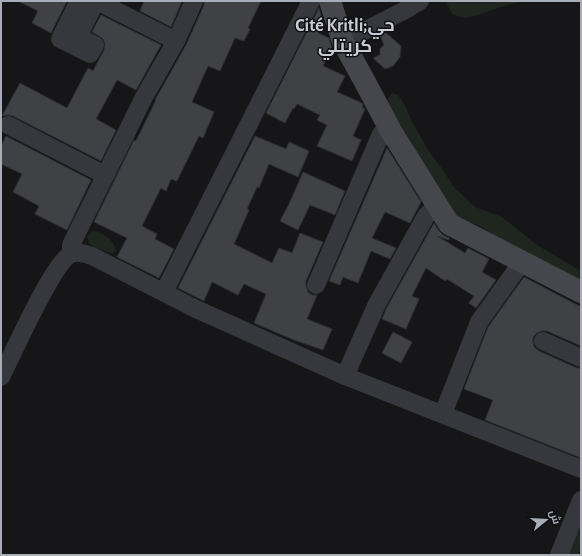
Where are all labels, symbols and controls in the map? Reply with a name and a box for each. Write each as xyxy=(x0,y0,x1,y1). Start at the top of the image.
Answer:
district label: Cité Kritli;حي كريتلي xyxy=(295,17,395,61)
north arrow xyxy=(526,500,566,540)
text: ش xyxy=(547,509,562,526)

